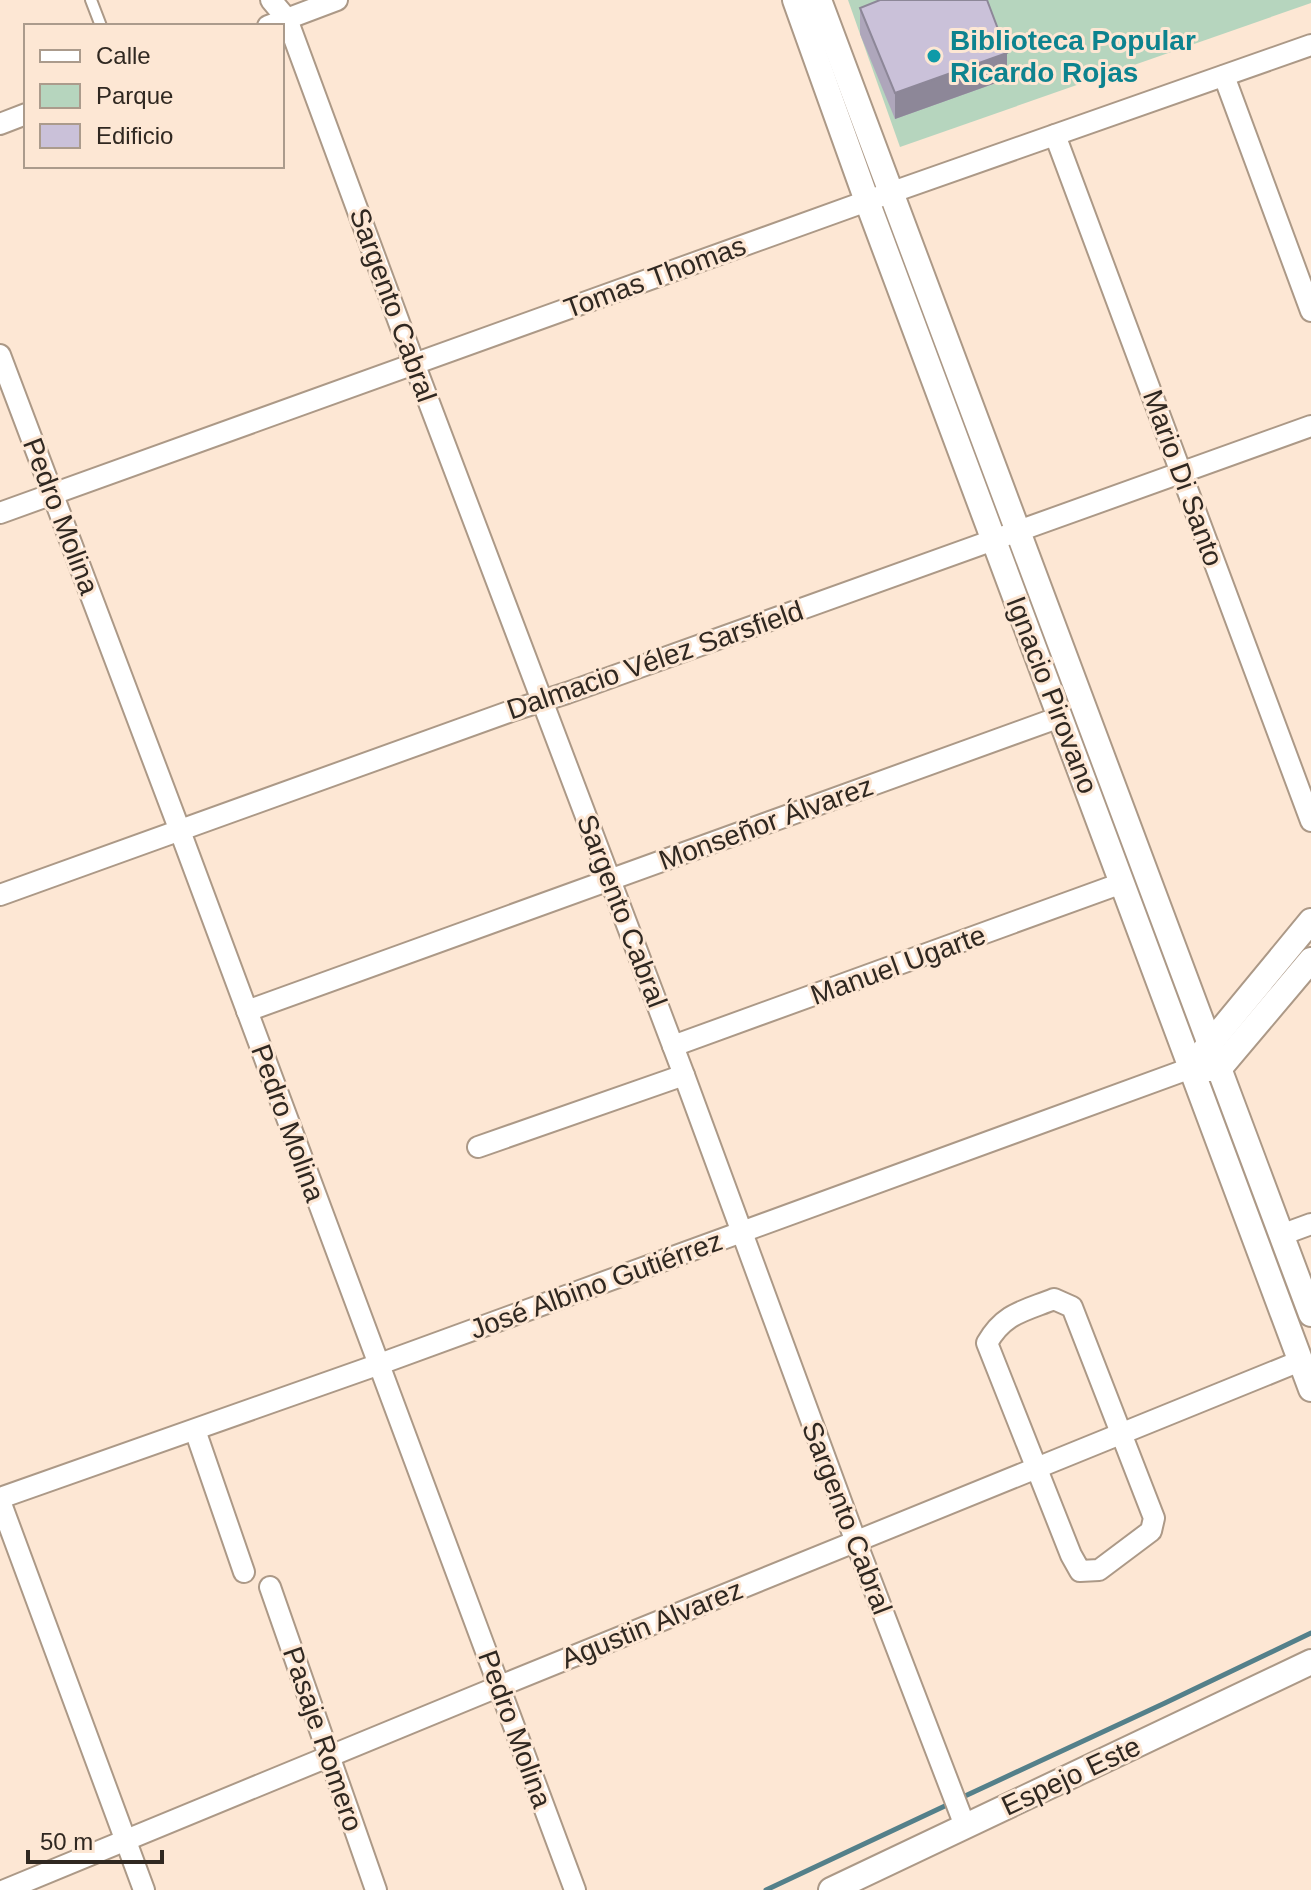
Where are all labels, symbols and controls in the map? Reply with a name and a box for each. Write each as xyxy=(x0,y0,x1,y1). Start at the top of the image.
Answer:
legend xyxy=(24,24,284,168)
place label: Biblioteca Popular Ricardo Rojas xyxy=(950,25,1196,88)
text: Calle xyxy=(96,42,151,69)
marker: Biblioteca Popular Ricardo Rojas xyxy=(925,47,943,65)
text: Parque xyxy=(96,82,173,109)
text: Edificio xyxy=(96,122,173,149)
street label: Sargento Cabral xyxy=(344,204,442,406)
street label: Tomas Thomas xyxy=(560,230,750,324)
street label: Mario Di Santo xyxy=(1137,386,1229,570)
street label: Pedro Molina xyxy=(17,433,105,599)
street label: Ignacio Pirovano xyxy=(1000,592,1104,798)
street label: Dalmacio Vélez Sarsfield xyxy=(503,595,807,725)
street label: Monseñor Álvarez xyxy=(655,770,877,876)
street label: Sargento Cabral xyxy=(571,810,673,1012)
street label: Manuel Ugarte xyxy=(806,919,990,1011)
street label: Pedro Molina xyxy=(245,1040,331,1206)
street label: José Albino Gutiérrez xyxy=(466,1225,726,1345)
street label: Sargento Cabral xyxy=(796,1417,898,1619)
street label: Agustin Alvarez xyxy=(557,1573,747,1675)
street label: Pasaje Romero xyxy=(277,1643,369,1835)
street label: Pedro Molina xyxy=(472,1646,558,1812)
street label: Espejo Este xyxy=(997,1730,1145,1822)
scale bar xyxy=(28,1814,162,1864)
text: 50 m xyxy=(40,1828,93,1855)

